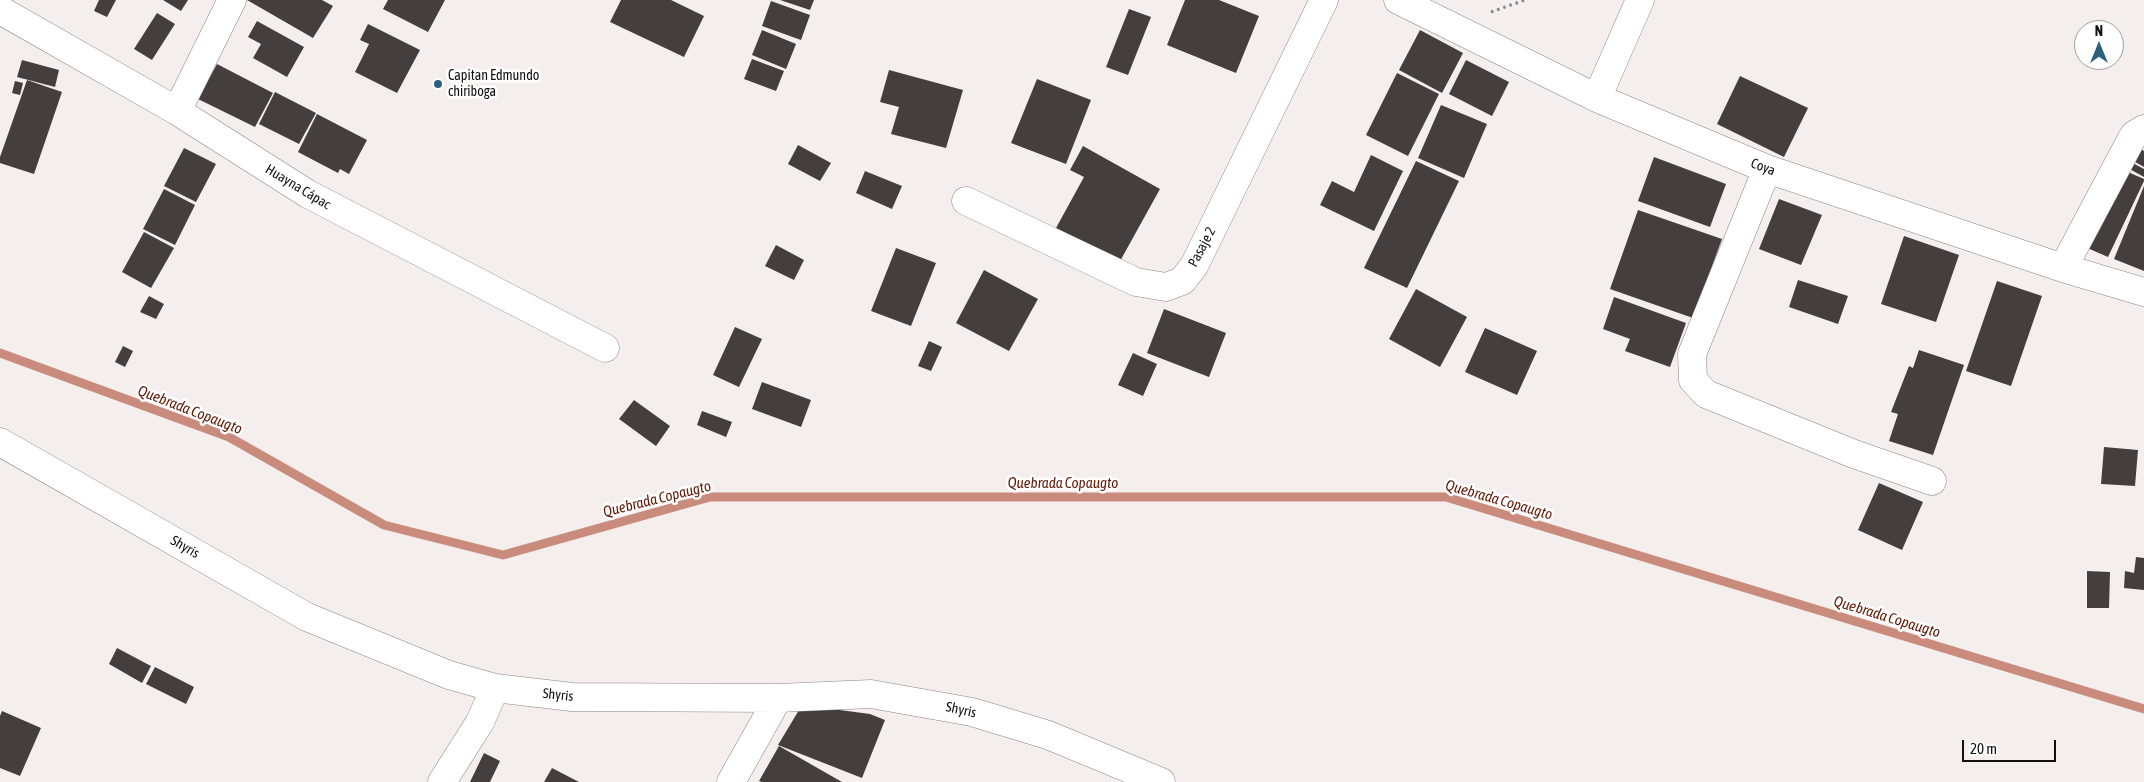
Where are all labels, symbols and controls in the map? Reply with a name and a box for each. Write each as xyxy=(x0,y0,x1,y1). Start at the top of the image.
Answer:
north arrow xyxy=(2074,20,2124,70)
text: N xyxy=(2095,23,2103,39)
place label: Capitan Edmundo chiriboga xyxy=(448,68,539,100)
marker: Capitan Edmundo chiriboga xyxy=(432,78,444,90)
street label: Coya xyxy=(1748,155,1778,179)
street label: Huayna Cápac xyxy=(262,161,334,213)
street label: Pasaje 2 xyxy=(1185,224,1219,270)
water label: Quebrada Copaugto xyxy=(135,382,245,438)
water label: Quebrada Copaugto xyxy=(1008,474,1118,492)
water label: Quebrada Copaugto xyxy=(1443,476,1555,524)
water label: Quebrada Copaugto xyxy=(601,477,713,521)
street label: Shyris xyxy=(167,532,203,562)
water label: Quebrada Copaugto xyxy=(1832,592,1942,642)
street label: Shyris xyxy=(542,685,574,705)
street label: Shyris xyxy=(944,699,978,721)
scale bar xyxy=(1964,730,2058,762)
text: 20 m xyxy=(1970,740,1997,757)

